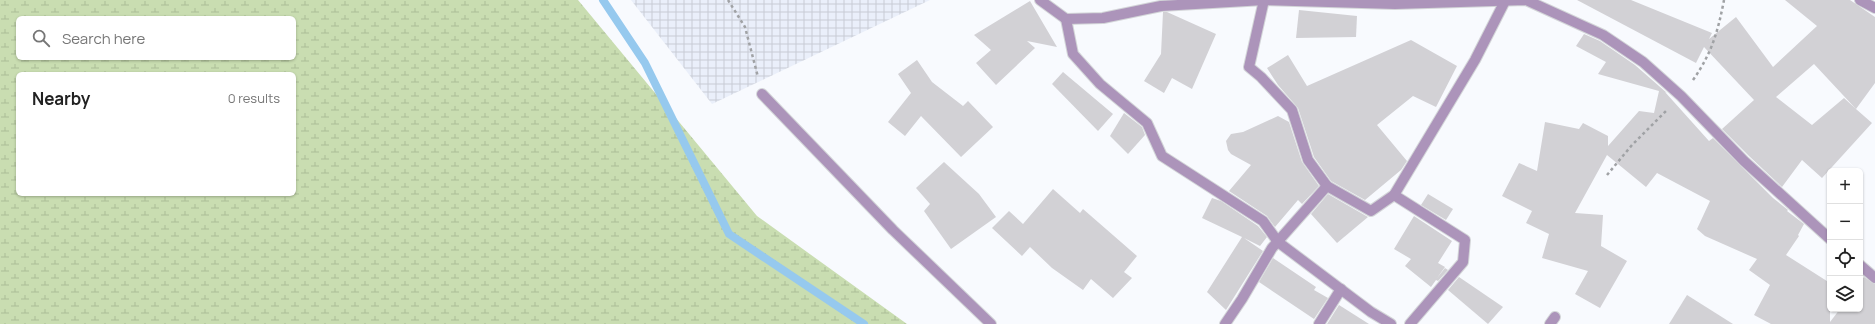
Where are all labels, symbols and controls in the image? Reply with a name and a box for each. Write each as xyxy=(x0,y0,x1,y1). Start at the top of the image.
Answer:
search box xyxy=(16,16,296,60)
icon: search xyxy=(30,27,52,49)
text: Search here xyxy=(62,28,145,49)
text: Nearby xyxy=(32,87,90,110)
text: 0 results xyxy=(228,89,280,107)
map controls xyxy=(1827,168,1863,312)
button: + xyxy=(1827,168,1863,204)
button: − xyxy=(1827,204,1863,240)
button: locate xyxy=(1827,240,1863,276)
button: layers xyxy=(1827,276,1863,312)

